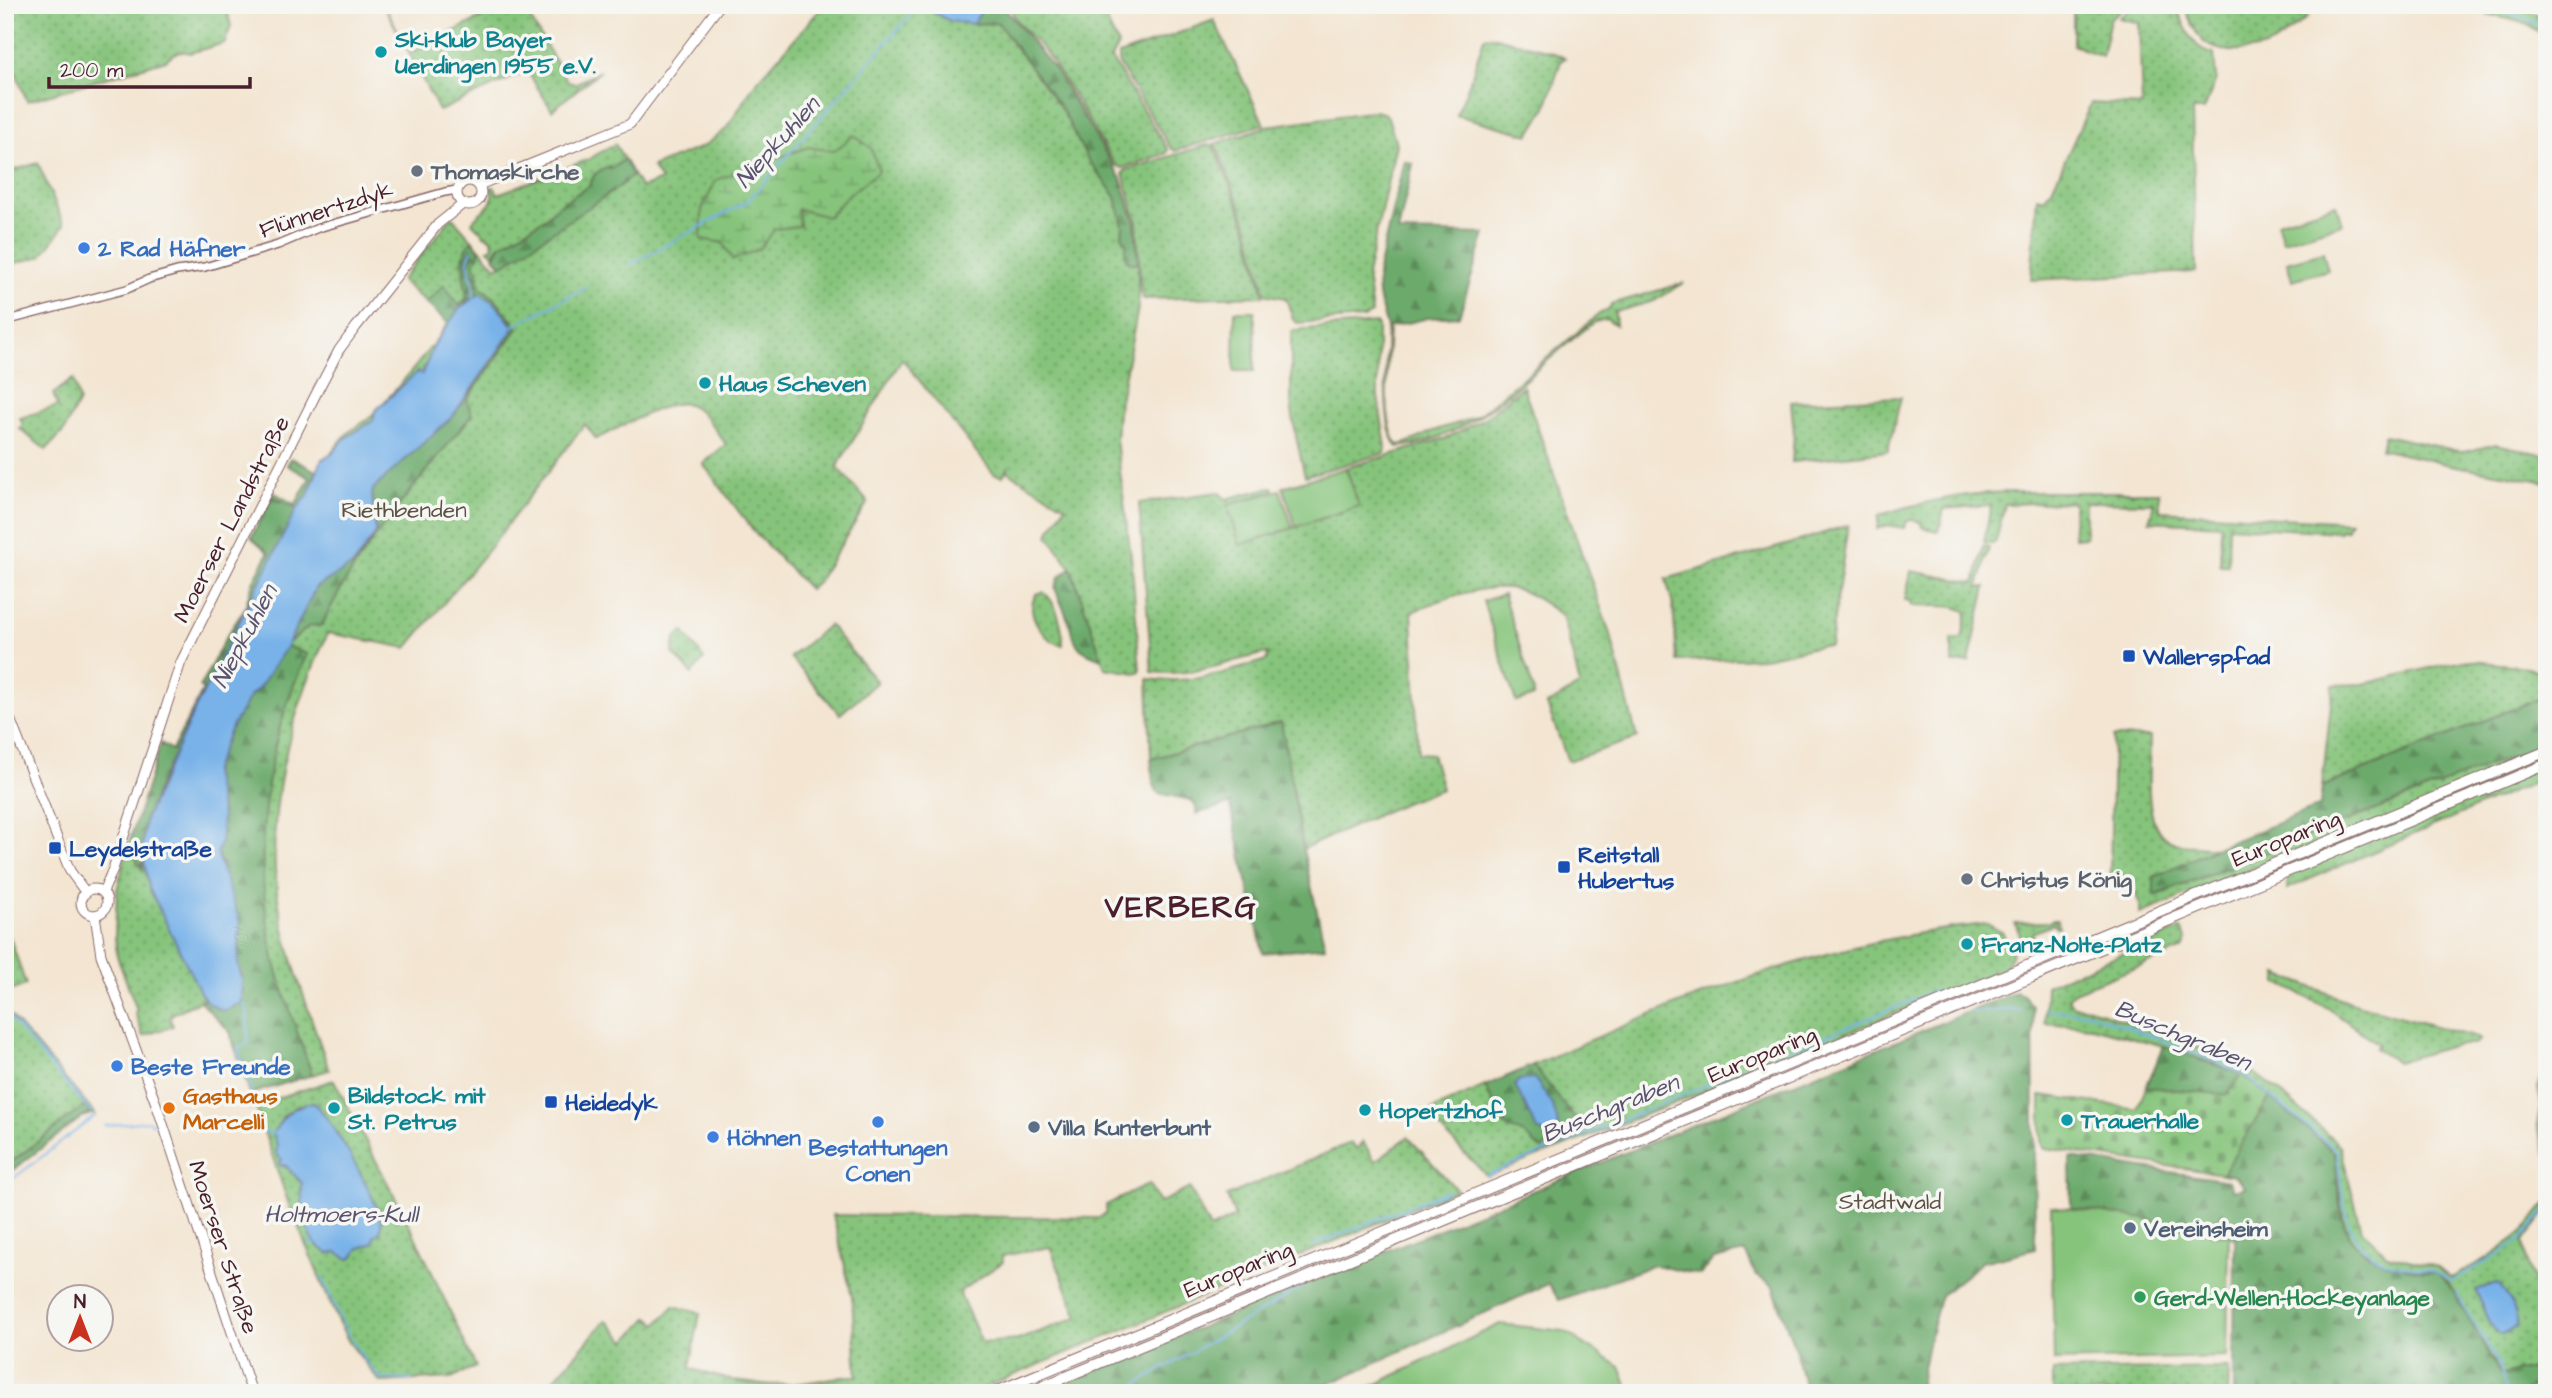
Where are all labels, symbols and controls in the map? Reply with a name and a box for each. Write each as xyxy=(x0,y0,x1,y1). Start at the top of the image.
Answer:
place label: Ski-Klub Bayer Uerdingen 1955 e.V. xyxy=(394,24,596,83)
marker: Ski-Klub Bayer Uerdingen 1955 e.V. xyxy=(373,44,389,60)
scale bar xyxy=(49,46,250,90)
text: 200 m xyxy=(60,56,124,85)
water label: Niepkuhlen xyxy=(727,88,829,196)
place label: Thomaskirche xyxy=(430,156,580,188)
marker: Thomaskirche xyxy=(409,163,425,179)
street label: Flünnertzdyk xyxy=(255,173,397,248)
place label: 2 Rad Häfner xyxy=(97,233,246,265)
marker: 2 Rad Häfner xyxy=(76,240,92,256)
place label: Haus Scheven xyxy=(719,368,867,400)
marker: Haus Scheven xyxy=(697,375,713,391)
street label: Moerser Landstraße xyxy=(166,411,298,628)
park label: Riethbenden xyxy=(341,494,467,526)
water label: Niepkuhlen xyxy=(203,577,287,694)
place label: Wallerspfad xyxy=(2142,641,2270,673)
marker: Wallerspfad xyxy=(2121,648,2137,664)
street label: Europaring xyxy=(2227,803,2346,876)
place label: Leydelstraße xyxy=(69,833,212,867)
place label: Reitstall Hubertus xyxy=(1578,839,1675,897)
marker: Leydelstraße xyxy=(47,840,63,856)
marker: Reitstall Hubertus xyxy=(1556,859,1572,875)
place label: Christus König xyxy=(1981,864,2132,897)
marker: Christus König xyxy=(1959,871,1975,887)
district label: VERBERG xyxy=(1103,887,1258,929)
place label: Franz-Nolte-Platz xyxy=(1981,929,2162,961)
marker: Franz-Nolte-Platz xyxy=(1959,936,1975,952)
water label: Buschgraben xyxy=(2109,992,2258,1082)
street label: Europaring xyxy=(1703,1019,1822,1092)
place label: Beste Freunde xyxy=(131,1051,291,1083)
marker: Beste Freunde xyxy=(109,1058,125,1074)
water label: Buschgraben xyxy=(1537,1065,1686,1153)
place label: Gasthaus Marcelli xyxy=(183,1080,278,1138)
place label: Bildstock mit St. Petrus xyxy=(347,1080,486,1138)
place label: Heidedyk xyxy=(565,1087,659,1121)
marker: Heidedyk xyxy=(543,1094,559,1110)
place label: Hopertzhof xyxy=(1379,1095,1504,1127)
marker: Gasthaus Marcelli xyxy=(161,1100,177,1116)
marker: Bildstock mit St. Petrus xyxy=(326,1100,342,1116)
marker: Hopertzhof xyxy=(1357,1102,1373,1118)
place label: Trauerhalle xyxy=(2080,1105,2200,1137)
place label: Villa Kunterbunt xyxy=(1047,1112,1212,1144)
marker: Trauerhalle xyxy=(2059,1112,2075,1128)
marker: Bestattungen Conen xyxy=(870,1114,886,1130)
marker: Villa Kunterbunt xyxy=(1026,1119,1042,1135)
place label: Höhnen xyxy=(727,1122,801,1154)
marker: Höhnen xyxy=(705,1129,721,1145)
place label: Bestattungen Conen xyxy=(809,1132,948,1190)
street label: Moerser Straße xyxy=(180,1157,266,1338)
park label: Stadtwald xyxy=(1839,1186,1941,1218)
water label: Holtmoers-Kull xyxy=(264,1198,421,1232)
place label: Vereinsheim xyxy=(2143,1213,2269,1245)
marker: Vereinsheim xyxy=(2122,1220,2138,1236)
street label: Europaring xyxy=(1179,1234,1298,1307)
north arrow xyxy=(46,1282,116,1352)
place label: Gerd-Wellen-Hockeyanlage xyxy=(2154,1282,2430,1316)
text: N xyxy=(74,1289,86,1316)
marker: Gerd-Wellen-Hockeyanlage xyxy=(2132,1289,2148,1305)

